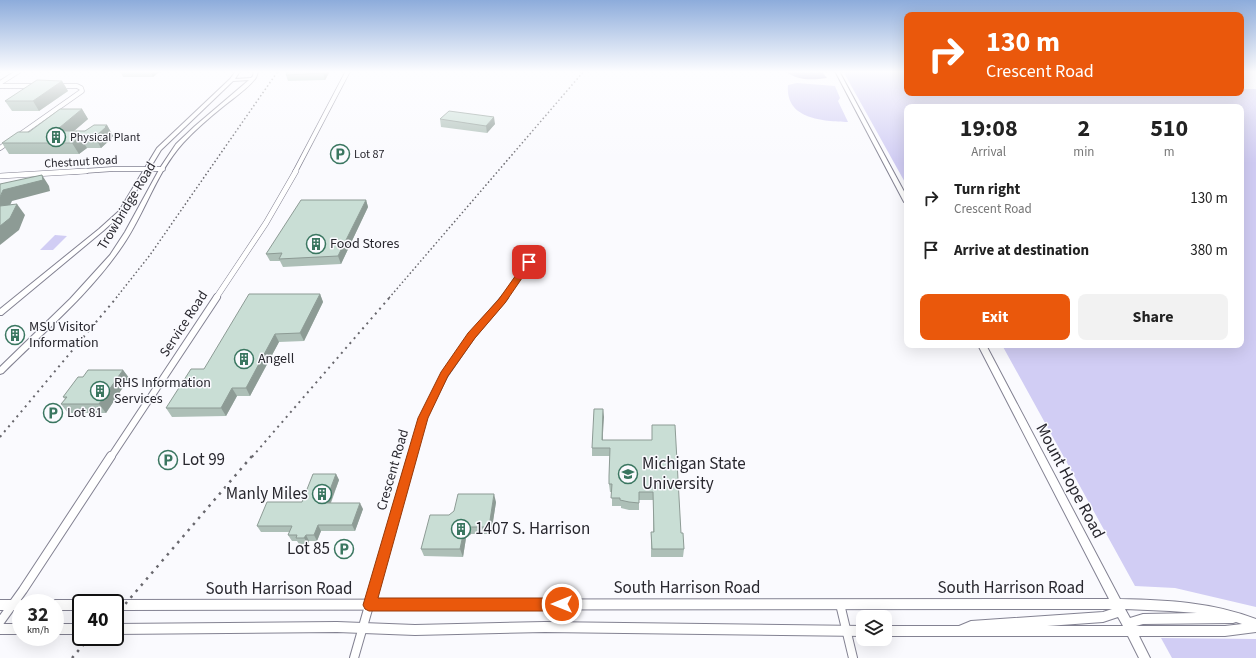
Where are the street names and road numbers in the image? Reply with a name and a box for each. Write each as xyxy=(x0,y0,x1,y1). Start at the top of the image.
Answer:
street label: Chestnut Road xyxy=(44,152,118,172)
street label: Trowbridge Road xyxy=(93,158,161,254)
street label: Service Road xyxy=(155,287,213,361)
street label: Mount Hope Road xyxy=(1030,419,1110,543)
street label: Crescent Road xyxy=(372,427,414,513)
street label: South Harrison Road xyxy=(613,576,761,600)
street label: South Harrison Road xyxy=(937,576,1085,600)
street label: South Harrison Road xyxy=(205,577,353,601)

